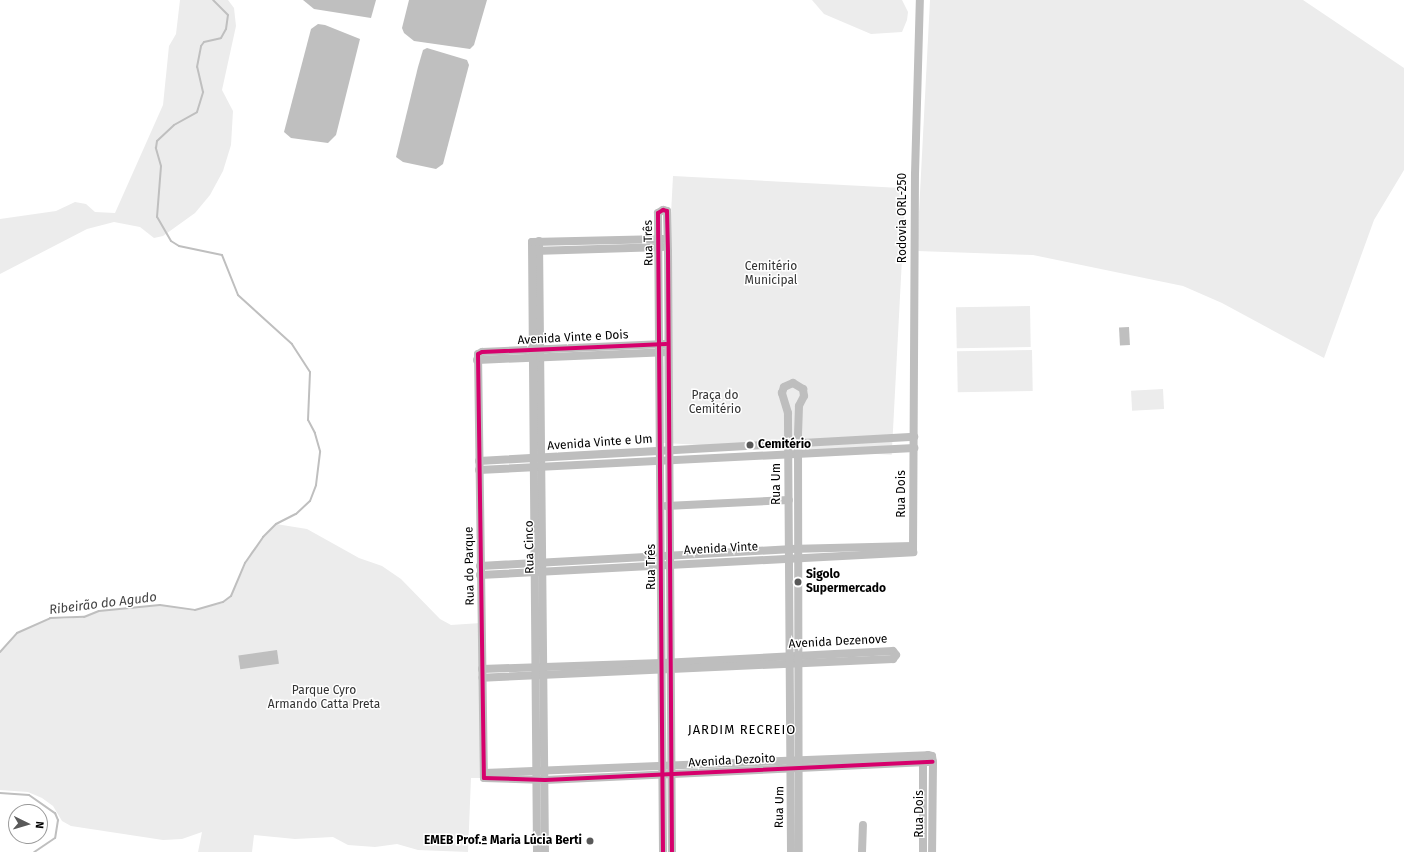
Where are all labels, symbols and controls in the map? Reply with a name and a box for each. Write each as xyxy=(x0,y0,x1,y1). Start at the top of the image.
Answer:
street label: Rodovia ORL-250 xyxy=(896,173,910,263)
street label: Rua Três xyxy=(641,220,657,266)
park label: Cemitério Municipal xyxy=(745,260,797,288)
street label: Avenida Vinte e Dois xyxy=(517,328,629,348)
park label: Praça do Cemitério xyxy=(689,389,741,417)
street label: Avenida Vinte e Um xyxy=(547,432,653,454)
place label: Cemitério xyxy=(758,438,811,452)
marker: Cemitério xyxy=(745,440,755,450)
street label: Rua Um xyxy=(770,463,784,505)
street label: Rua Dois xyxy=(895,470,909,518)
street label: Rua Cinco xyxy=(522,520,538,574)
street label: Rua do Parque xyxy=(462,526,478,606)
street label: Avenida Vinte xyxy=(683,540,759,558)
street label: Rua Três xyxy=(645,544,659,590)
place label: Sigolo Supermercado xyxy=(806,568,886,596)
marker: Sigolo Supermercado xyxy=(793,577,803,587)
water label: Ribeirão do Agudo xyxy=(48,590,158,618)
street label: Avenida Dezenove xyxy=(788,632,888,652)
park label: Parque Cyro Armando Catta Preta xyxy=(268,684,380,712)
district label: JARDIM RECREIO xyxy=(688,722,796,738)
street label: Avenida Dezoito xyxy=(688,752,776,770)
street label: Rua Um xyxy=(772,786,788,828)
street label: Rua Dois xyxy=(913,790,927,838)
north arrow xyxy=(8,804,48,844)
text: N xyxy=(33,821,46,829)
place label: EMEB Prof.ª Maria Lúcia Berti xyxy=(424,834,582,848)
marker: EMEB Prof.ª Maria Lúcia Berti xyxy=(585,836,595,846)

